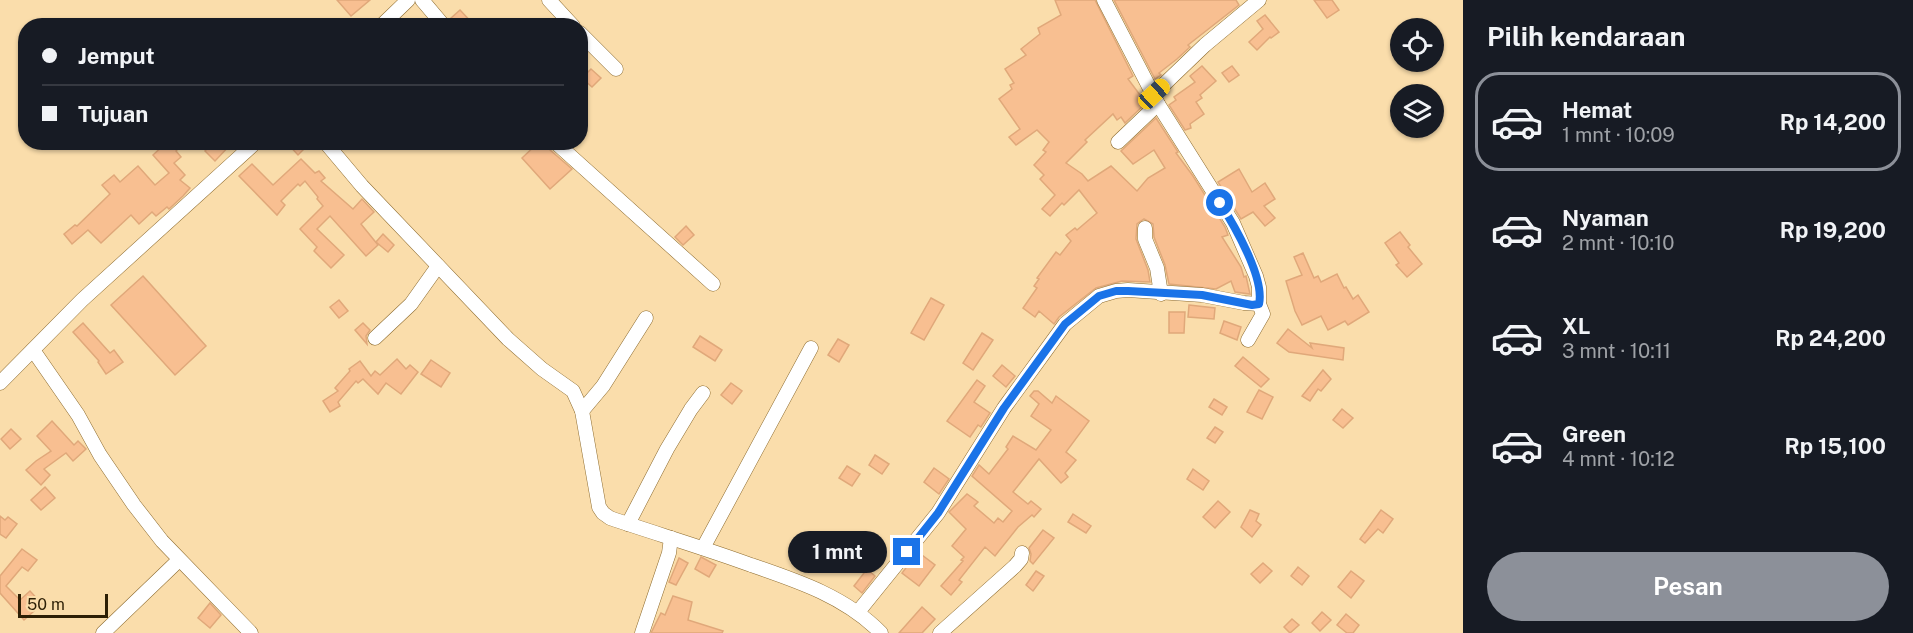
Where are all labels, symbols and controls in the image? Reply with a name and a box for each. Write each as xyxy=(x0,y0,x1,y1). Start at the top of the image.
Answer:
map controls xyxy=(1390,18,1444,138)
button: locate xyxy=(1390,18,1444,72)
text: Pilih kendaraan xyxy=(1487,20,1686,52)
text: Jemput xyxy=(78,43,155,69)
car xyxy=(1135,75,1173,113)
button: layers xyxy=(1390,84,1444,138)
icon: car xyxy=(1490,95,1544,149)
text: Hemat xyxy=(1562,97,1632,123)
text: Tujuan xyxy=(78,101,148,127)
text: Rp 14,200 xyxy=(1780,109,1886,135)
text: 1 mnt · 10:09 xyxy=(1562,123,1675,147)
route start xyxy=(1206,189,1233,216)
icon: car xyxy=(1490,203,1544,257)
text: Nyaman xyxy=(1562,205,1649,231)
text: Rp 19,200 xyxy=(1780,217,1886,243)
text: 2 mnt · 10:10 xyxy=(1562,231,1674,255)
icon: car xyxy=(1490,311,1544,365)
text: XL xyxy=(1562,313,1590,339)
text: Rp 24,200 xyxy=(1775,325,1886,351)
text: 3 mnt · 10:11 xyxy=(1562,339,1671,363)
icon: car xyxy=(1490,419,1544,473)
text: Green xyxy=(1562,421,1626,447)
text: Rp 15,100 xyxy=(1784,433,1886,459)
text: 4 mnt · 10:12 xyxy=(1562,447,1675,471)
callout: 1 mnt xyxy=(787,531,886,573)
route end xyxy=(893,538,920,565)
text: 1 mnt xyxy=(812,540,863,564)
button: Pesan xyxy=(1487,552,1889,621)
scale bar xyxy=(18,591,108,618)
text: 50 m xyxy=(27,595,65,614)

